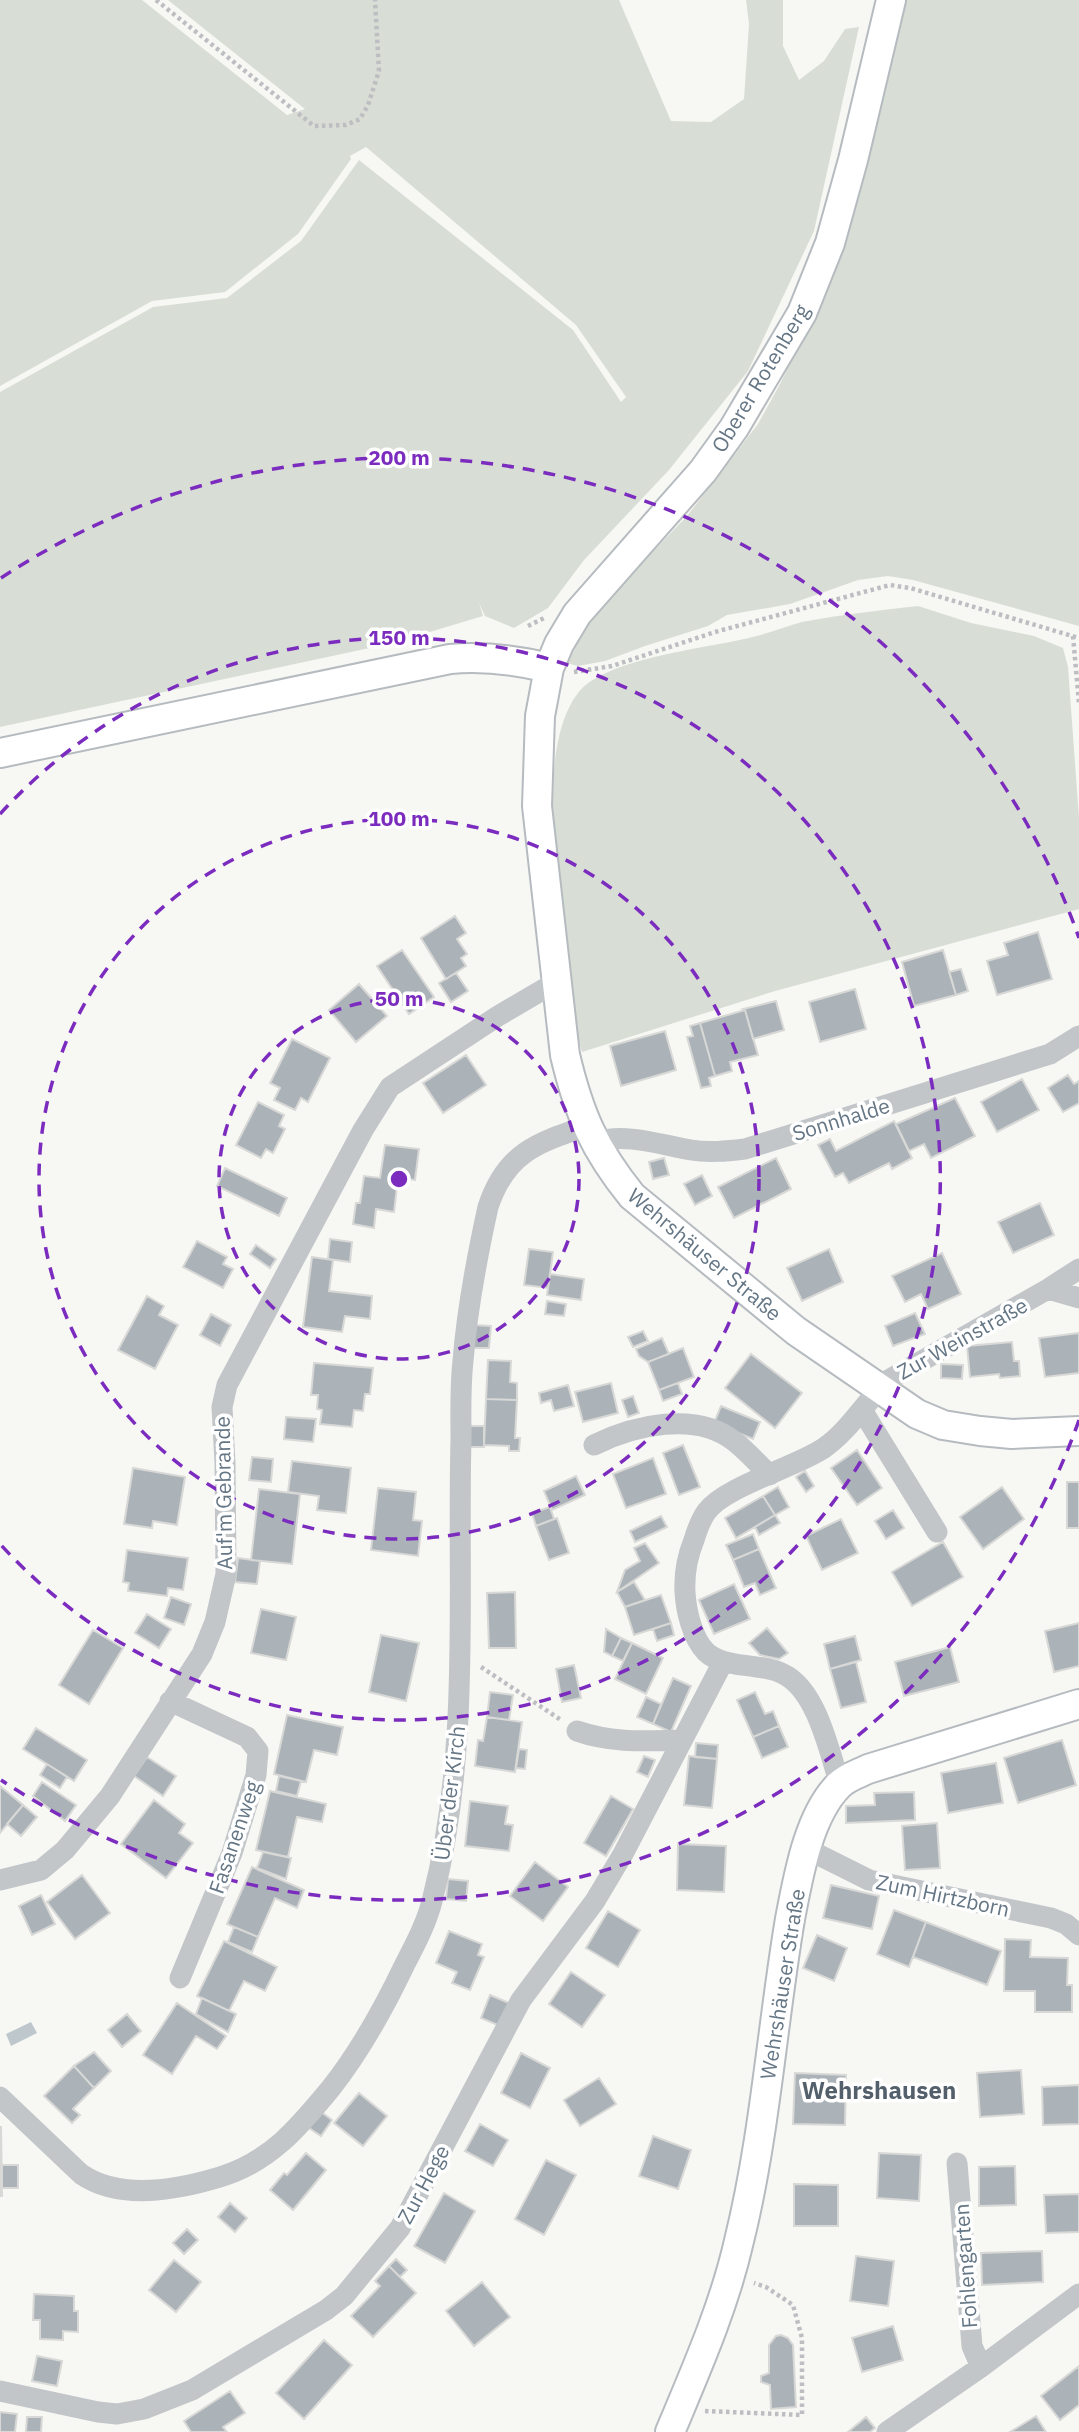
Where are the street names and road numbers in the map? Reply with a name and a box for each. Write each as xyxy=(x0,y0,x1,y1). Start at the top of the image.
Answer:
street label: Oberer Rotenberg xyxy=(705,299,815,457)
street label: Sonnhalde xyxy=(789,1091,893,1147)
street label: Wehrshäuser Straße xyxy=(622,1181,788,1327)
street label: Zur Weinstraße xyxy=(892,1291,1032,1385)
street label: Auf'm Gebrande xyxy=(208,1416,238,1570)
street label: Über der Kirch xyxy=(427,1724,471,1862)
street label: Fasanenweg xyxy=(202,1777,266,1897)
street label: Zum Hirtzborn xyxy=(874,1867,1012,1923)
street label: Wehrshäuser Straße xyxy=(753,1887,811,2081)
street label: Zur Hege xyxy=(391,2140,455,2228)
street label: Fohlengarten xyxy=(947,2203,983,2329)

